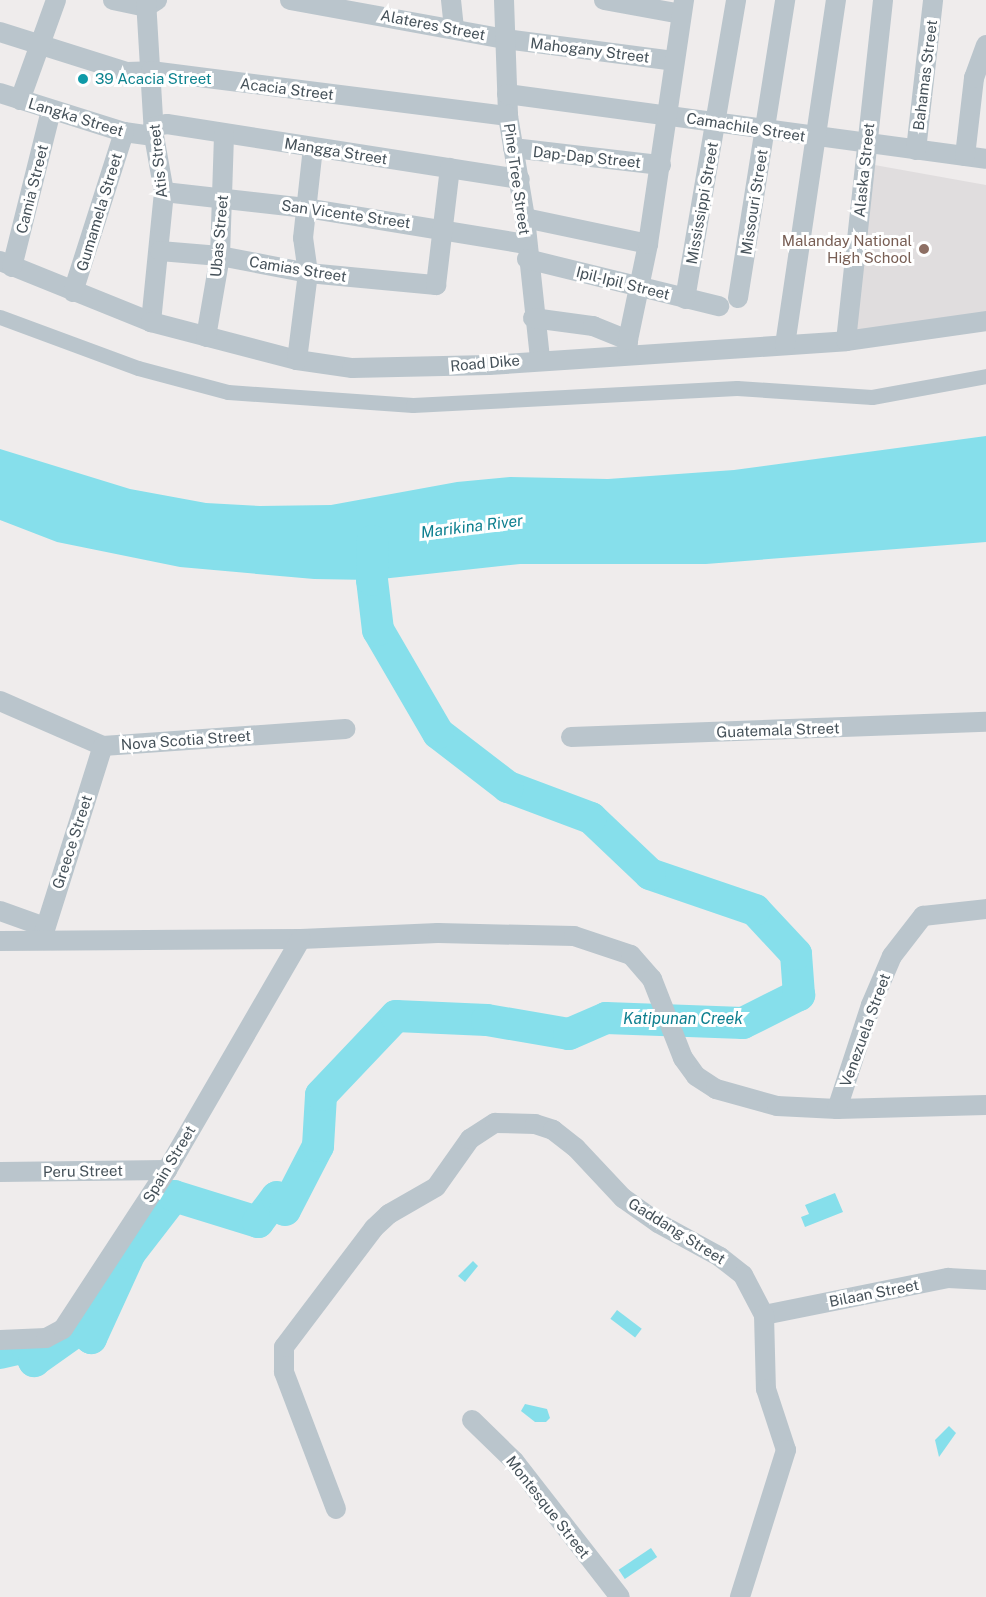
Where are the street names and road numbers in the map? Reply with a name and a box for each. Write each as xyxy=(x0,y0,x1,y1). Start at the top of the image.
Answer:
street label: Alateres Street xyxy=(379,6,487,44)
street label: Bahamas Street xyxy=(909,19,941,131)
street label: Mahogany Street xyxy=(529,34,651,66)
street label: Acacia Street xyxy=(239,74,335,104)
street label: Langka Street xyxy=(26,94,126,140)
street label: Camachile Street xyxy=(685,109,807,145)
street label: Pine Tree Street xyxy=(500,122,534,236)
street label: Alaska Street xyxy=(850,122,878,218)
street label: Atis Street xyxy=(145,123,171,199)
street label: Mangga Street xyxy=(283,134,389,168)
street label: Mississippi Street xyxy=(682,140,722,266)
street label: Dap-Dap Street xyxy=(532,142,642,172)
street label: Camia Street xyxy=(12,143,52,235)
street label: Missouri Street xyxy=(737,148,771,256)
street label: Gumamela Street xyxy=(72,151,126,273)
street label: Ubas Street xyxy=(206,194,232,278)
street label: San Vicente Street xyxy=(280,196,412,232)
street label: Camias Street xyxy=(248,252,348,286)
street label: Ipil-Ipil Street xyxy=(574,263,672,303)
street label: Road Dike xyxy=(449,351,521,375)
street label: Guatemala Street xyxy=(716,719,840,741)
street label: Nova Scotia Street xyxy=(120,726,252,754)
street label: Greece Street xyxy=(48,793,96,891)
street label: Venezuela Street xyxy=(836,971,894,1089)
street label: Spain Street xyxy=(139,1122,199,1206)
street label: Peru Street xyxy=(43,1161,123,1181)
street label: Gaddang Street xyxy=(625,1194,729,1268)
street label: Bilaan Street xyxy=(828,1275,920,1311)
street label: Montesque Street xyxy=(502,1452,594,1562)

